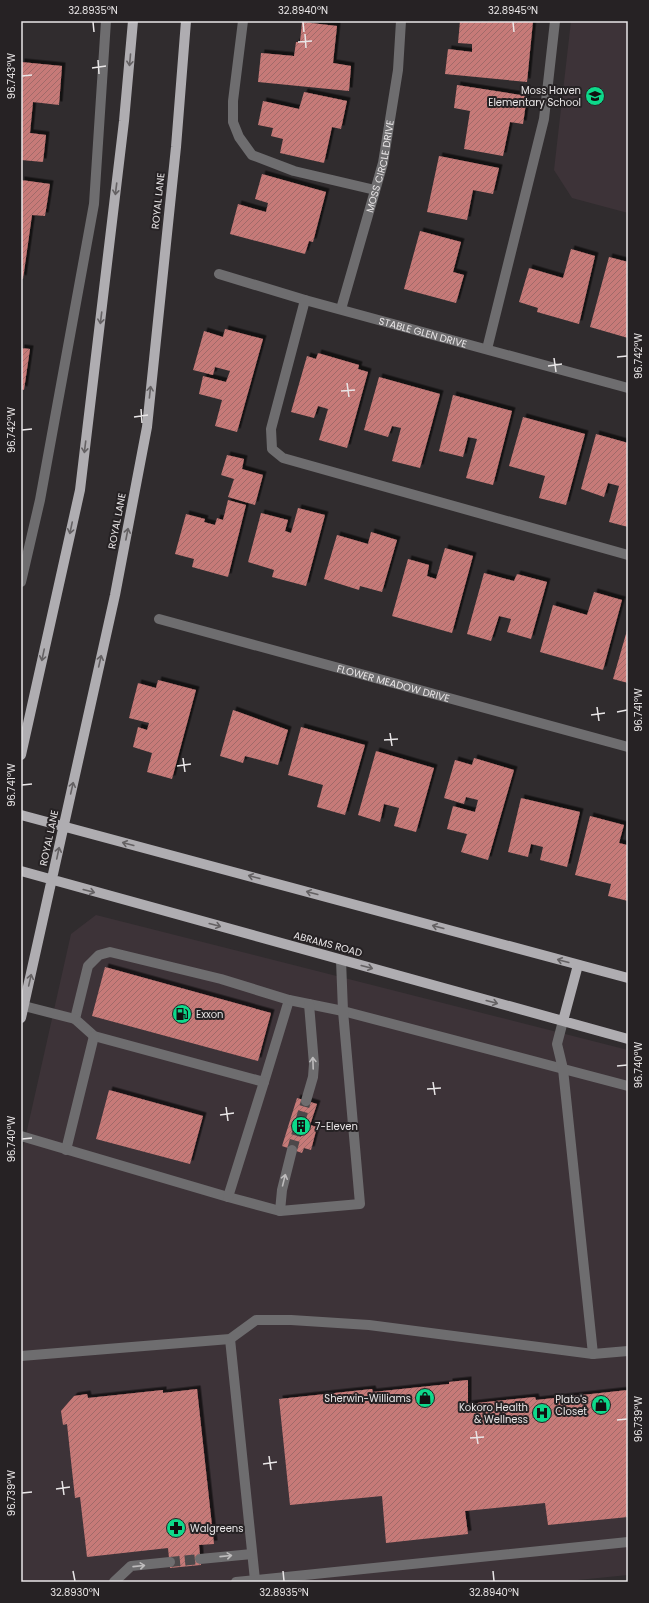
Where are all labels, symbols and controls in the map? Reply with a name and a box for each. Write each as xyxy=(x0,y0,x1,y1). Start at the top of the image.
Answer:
text: 32.8935°N xyxy=(68,3,118,18)
text: 32.8940°N xyxy=(278,3,328,18)
text: 32.8945°N xyxy=(488,3,538,18)
text: 96.743°W xyxy=(4,53,19,99)
one-way arrow xyxy=(126,53,134,66)
place label: Moss Haven Elementary School xyxy=(488,83,581,110)
school or university icon: Moss Haven Elementary School xyxy=(584,85,606,107)
street label: MOSS CIRCLE DRIVE xyxy=(362,119,397,214)
street label: ROYAL LANE xyxy=(148,172,168,230)
one-way arrow xyxy=(112,182,120,195)
one-way arrow xyxy=(97,311,105,324)
street label: STABLE GLEN DRIVE xyxy=(377,313,469,351)
text: 96.742°W xyxy=(631,333,646,379)
one-way arrow xyxy=(147,386,154,399)
text: 96.742°W xyxy=(4,407,19,453)
one-way arrow xyxy=(81,440,89,453)
street label: ROYAL LANE xyxy=(104,492,130,550)
one-way arrow xyxy=(67,521,75,534)
one-way arrow xyxy=(123,528,131,541)
one-way arrow xyxy=(39,648,47,661)
one-way arrow xyxy=(97,655,105,668)
street label: FLOWER MEADOW DRIVE xyxy=(335,660,452,706)
text: 96.741°W xyxy=(631,688,646,732)
text: 96.741°W xyxy=(4,763,19,807)
one-way arrow xyxy=(69,782,77,795)
street label: ROYAL LANE xyxy=(36,809,62,867)
one-way arrow xyxy=(122,839,135,847)
one-way arrow xyxy=(54,847,62,860)
one-way arrow xyxy=(248,873,261,880)
one-way arrow xyxy=(83,888,96,895)
one-way arrow xyxy=(306,888,319,896)
one-way arrow xyxy=(208,922,221,930)
one-way arrow xyxy=(432,922,445,930)
street label: ABRAMS ROAD xyxy=(292,928,364,960)
one-way arrow xyxy=(557,956,570,964)
one-way arrow xyxy=(360,964,373,972)
one-way arrow xyxy=(26,974,34,987)
one-way arrow xyxy=(486,999,499,1006)
fuel station icon: Exxon xyxy=(171,1003,193,1025)
place label: Exxon xyxy=(196,1007,224,1022)
text: 96.740°W xyxy=(631,1041,646,1088)
one-way arrow xyxy=(310,1057,317,1070)
text: 96.740°W xyxy=(4,1115,19,1162)
building icon: 7-Eleven xyxy=(290,1115,312,1137)
place label: 7-Eleven xyxy=(315,1119,358,1134)
one-way arrow xyxy=(281,1174,289,1187)
shop icon: Sherwin-Williams xyxy=(414,1387,436,1409)
place label: Sherwin-Williams xyxy=(324,1391,411,1406)
place label: Plato's Closet xyxy=(555,1392,587,1419)
shop icon: Plato's Closet xyxy=(590,1394,612,1416)
text: 96.739°W xyxy=(631,1396,646,1442)
place label: Kokoro Health & Wellness xyxy=(459,1400,528,1427)
hospital icon: Kokoro Health & Wellness xyxy=(531,1402,553,1424)
text: 96.739°W xyxy=(4,1470,19,1516)
pharmacy icon: Walgreens xyxy=(165,1517,187,1539)
place label: Walgreens xyxy=(190,1521,244,1536)
one-way arrow xyxy=(219,1553,232,1560)
one-way arrow xyxy=(132,1562,145,1569)
text: 32.8930°N xyxy=(50,1585,100,1600)
text: 32.8935°N xyxy=(259,1585,309,1600)
text: 32.8940°N xyxy=(469,1585,519,1600)

